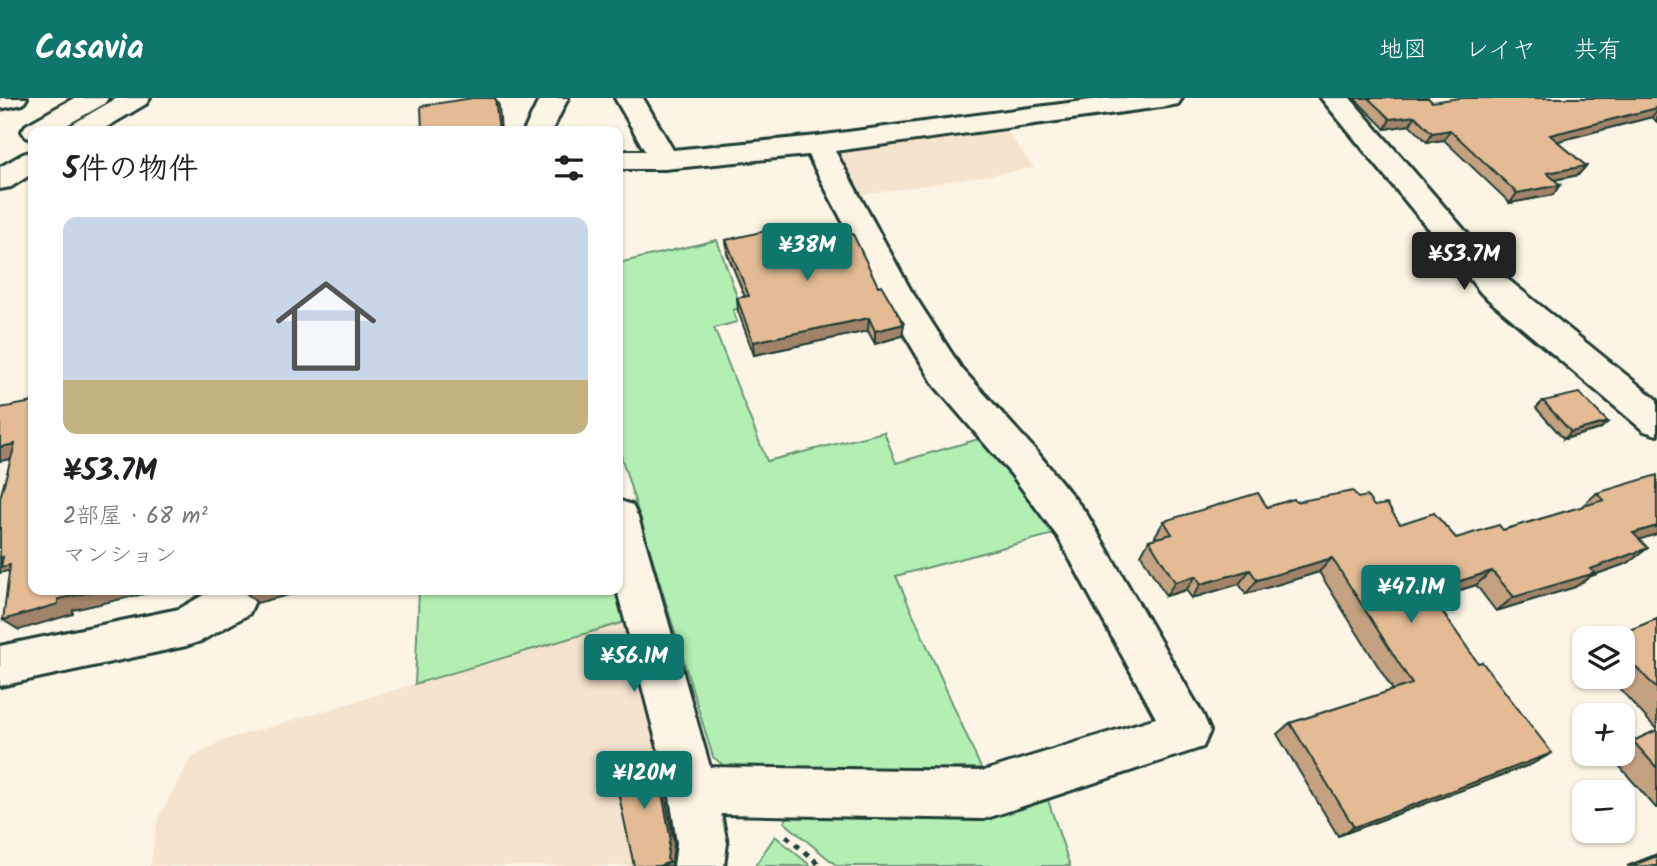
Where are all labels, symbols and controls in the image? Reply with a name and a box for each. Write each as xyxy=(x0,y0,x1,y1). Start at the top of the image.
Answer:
text: Casavia xyxy=(35,23,144,76)
text: 地図 xyxy=(1379,31,1427,70)
text: レイヤ xyxy=(1465,31,1536,70)
text: 共有 xyxy=(1574,31,1622,70)
text: 5件の物件 xyxy=(63,146,198,194)
icon: filters xyxy=(550,149,588,187)
pin: ¥38M xyxy=(766,223,848,283)
text: ¥38M xyxy=(778,228,836,264)
pin: ¥53.7M xyxy=(1407,232,1521,292)
text: ¥53.7M xyxy=(1428,237,1500,273)
icon: home xyxy=(263,263,389,389)
text: ¥53.7M xyxy=(63,448,157,496)
text: 2部屋 · 68 m² xyxy=(63,499,208,535)
text: マンション xyxy=(63,538,177,574)
pin: ¥47.1M xyxy=(1354,566,1468,625)
text: ¥47.1M xyxy=(1377,570,1445,606)
map controls xyxy=(1572,626,1635,843)
button: layers xyxy=(1572,626,1635,689)
pin: ¥56.1M xyxy=(577,634,691,694)
text: ¥56.1M xyxy=(600,639,668,675)
button: + xyxy=(1572,703,1635,766)
pin: ¥120M xyxy=(595,752,693,811)
text: ¥120M xyxy=(612,756,676,792)
button: − xyxy=(1572,780,1635,843)

